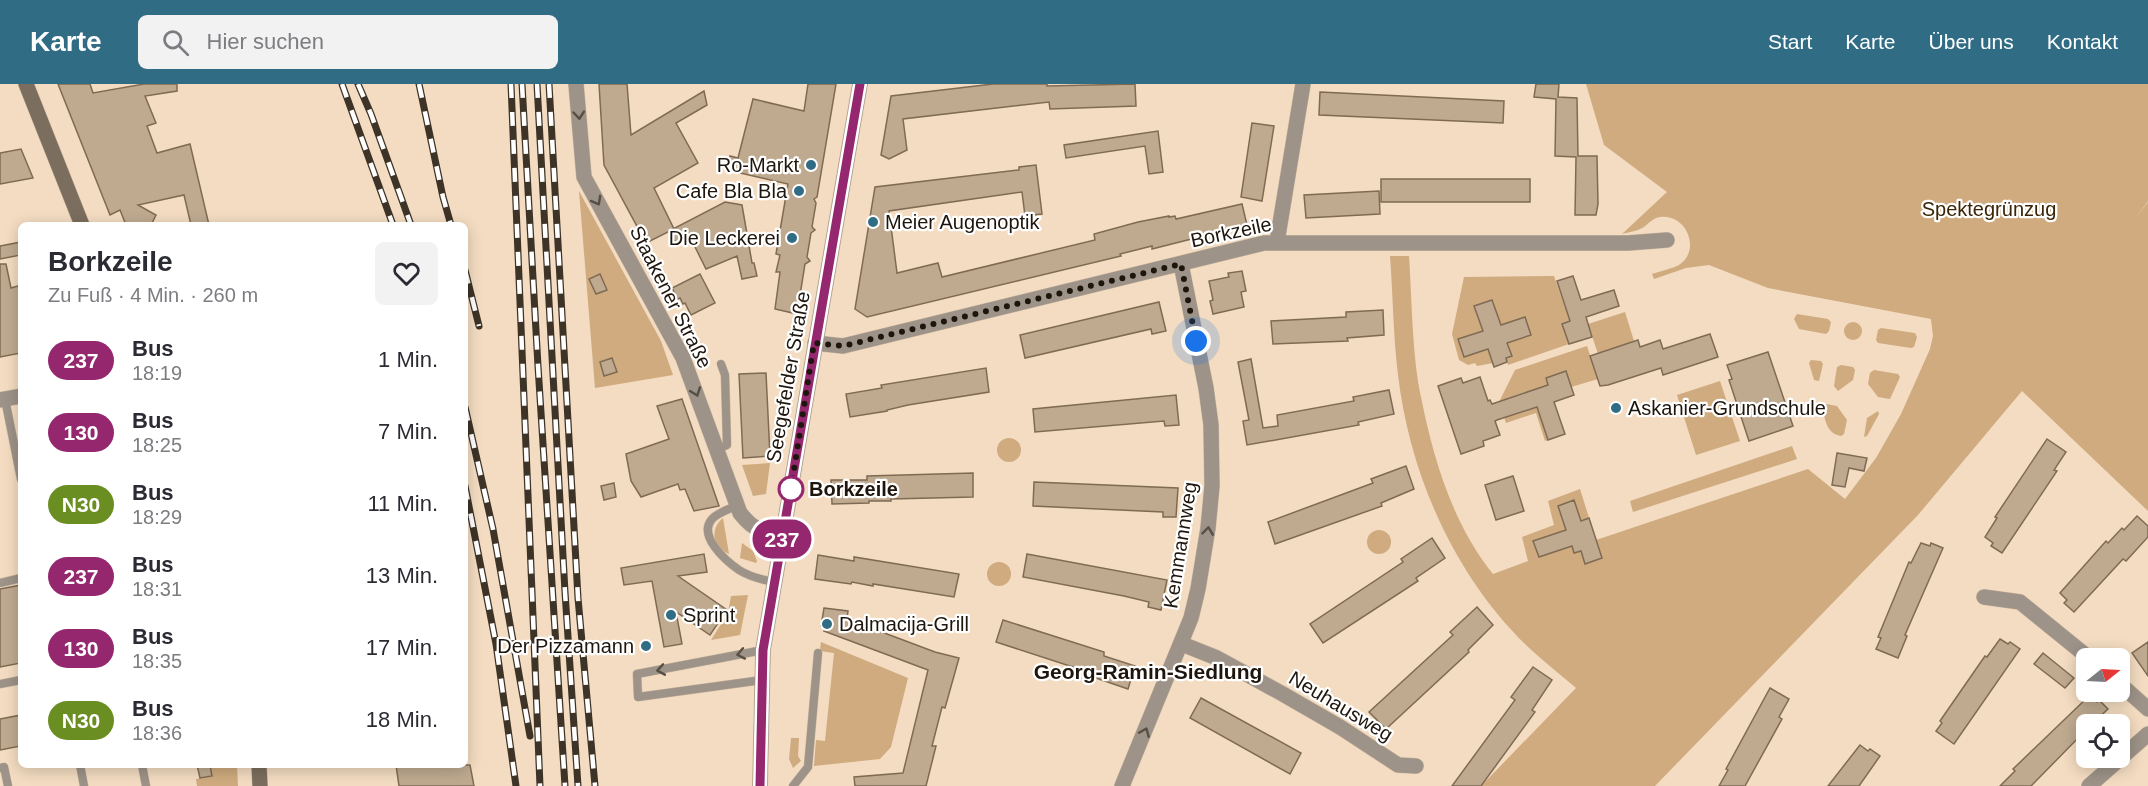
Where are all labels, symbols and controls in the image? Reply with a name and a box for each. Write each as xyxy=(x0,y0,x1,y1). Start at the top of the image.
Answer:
search box xyxy=(138,15,558,69)
text: Karte xyxy=(30,26,102,57)
icon: search xyxy=(159,26,192,59)
text: Hier suchen xyxy=(207,29,324,54)
text: Start xyxy=(1768,30,1812,53)
text: Karte xyxy=(1845,30,1896,53)
text: Über uns xyxy=(1929,30,2014,53)
text: Kontakt xyxy=(2047,30,2118,53)
one-way arrow xyxy=(572,110,585,119)
place label: Ro-Markt xyxy=(717,154,799,176)
marker: Ro-Markt xyxy=(804,158,818,172)
place label: Cafe Bla Bla xyxy=(676,180,788,202)
marker: Cafe Bla Bla xyxy=(792,184,806,198)
one-way arrow xyxy=(590,194,601,205)
park label: Spektegrünzug xyxy=(1922,198,2056,220)
place label: Meier Augenoptik xyxy=(885,211,1041,233)
street label: Borkzeile xyxy=(1188,213,1274,251)
marker: Meier Augenoptik xyxy=(866,215,880,229)
street label: Staakener Straße xyxy=(626,222,716,372)
place label: Die Leckerei xyxy=(669,227,780,249)
marker: Die Leckerei xyxy=(785,231,799,245)
button: heart xyxy=(375,242,438,305)
text: Borkzeile xyxy=(48,246,173,277)
text: Zu Fuß · 4 Min. · 260 m xyxy=(48,284,258,306)
street label: Seegefelder Straße xyxy=(762,290,814,464)
your location xyxy=(1181,326,1211,356)
text: Bus xyxy=(132,336,174,361)
text: 1 Min. xyxy=(378,347,438,372)
text: 237 xyxy=(63,349,99,372)
text: 18:19 xyxy=(132,362,182,384)
one-way arrow xyxy=(689,386,701,397)
place label: Askanier-Grundschule xyxy=(1628,397,1826,419)
marker: Askanier-Grundschule xyxy=(1609,401,1623,415)
text: Bus xyxy=(132,408,174,433)
text: 7 Min. xyxy=(378,419,438,444)
text: 130 xyxy=(63,421,99,444)
text: 18:25 xyxy=(132,434,182,456)
marker: Borkzeile xyxy=(778,476,804,502)
place label: Borkzeile xyxy=(809,478,898,500)
text: Bus xyxy=(132,480,174,505)
street label: Kemmannweg xyxy=(1159,480,1201,610)
text: 11 Min. xyxy=(367,491,438,516)
text: N30 xyxy=(62,493,100,516)
text: 18:29 xyxy=(132,506,182,528)
line badge: 237 xyxy=(748,520,816,558)
one-way arrow xyxy=(1201,527,1213,536)
text: 237 xyxy=(764,528,800,551)
text: Bus xyxy=(132,552,174,577)
text: 13 Min. xyxy=(366,563,438,588)
text: 237 xyxy=(63,565,99,588)
text: 18:31 xyxy=(132,578,182,600)
place label: Sprint xyxy=(683,604,736,626)
marker: Sprint xyxy=(664,608,678,622)
place label: Dalmacija-Grill xyxy=(839,613,969,635)
marker: Dalmacija-Grill xyxy=(820,617,834,631)
text: Bus xyxy=(132,624,174,649)
text: 17 Min. xyxy=(366,635,438,660)
place label: Der Pizzamann xyxy=(497,635,634,657)
text: 130 xyxy=(63,637,99,660)
marker: Der Pizzamann xyxy=(639,639,653,653)
one-way arrow xyxy=(736,647,746,660)
north arrow xyxy=(2076,648,2130,702)
map controls xyxy=(2076,648,2130,768)
text: 18:35 xyxy=(132,650,182,672)
district label: Georg-Ramin-Siedlung xyxy=(1034,660,1262,683)
one-way arrow xyxy=(656,663,666,676)
street label: Neuhausweg xyxy=(1285,667,1397,745)
text: Bus xyxy=(132,696,174,721)
text: 18 Min. xyxy=(366,707,438,732)
text: N30 xyxy=(62,709,100,732)
button: locate xyxy=(2076,714,2130,768)
text: 18:36 xyxy=(132,722,182,744)
one-way arrow xyxy=(1138,727,1150,738)

